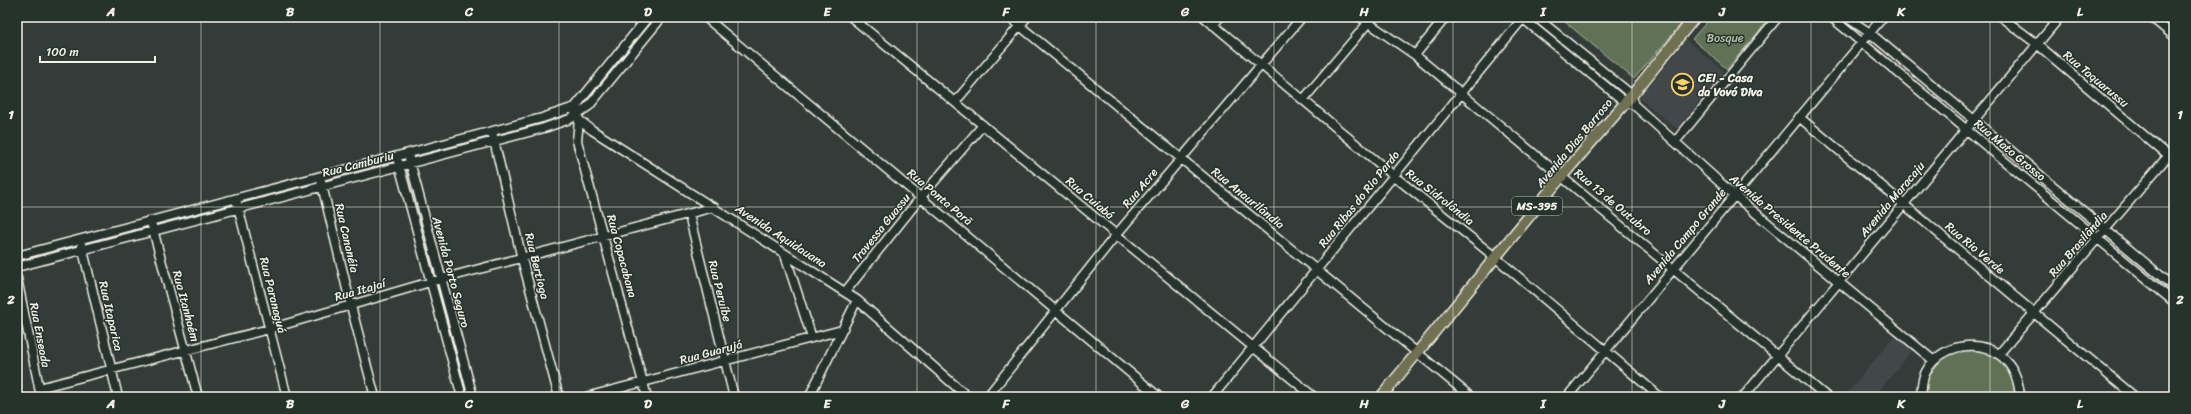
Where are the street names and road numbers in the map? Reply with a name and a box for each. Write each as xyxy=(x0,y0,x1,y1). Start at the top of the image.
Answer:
street label: Rua Taquarussu xyxy=(2058,45,2134,114)
street label: Avenida Dias Barroso xyxy=(1529,93,1618,193)
street label: Rua Mato Grosso xyxy=(1969,113,2051,187)
street label: Rua Camburiu xyxy=(320,144,397,184)
street label: Rua Ribas do Rio Pardo xyxy=(1313,145,1405,253)
street label: Avenida Maracaju xyxy=(1853,156,1931,243)
street label: Rua Anaurilândia xyxy=(1206,161,1290,235)
street label: Rua Ponta Porã xyxy=(902,163,979,232)
street label: Rua Acre xyxy=(1116,163,1164,213)
street label: Rua Sidrolândia xyxy=(1401,163,1479,231)
street label: Rua 13 de Outubro xyxy=(1569,163,1657,241)
street label: Avenida Presidente Prudente xyxy=(1723,168,1856,284)
street label: Rua Cuiabá xyxy=(1060,171,1120,225)
street label: Avenida Campo Grande xyxy=(1637,183,1732,290)
street label: Travessa Guassu xyxy=(846,188,917,268)
street label: Avenida Aquidauana xyxy=(730,197,831,274)
road number: MS-395 xyxy=(1512,197,1562,215)
street label: Rua Cananéia xyxy=(328,201,366,275)
street label: Rua Brasilândia xyxy=(2043,206,2113,282)
street label: Rua Copacabana xyxy=(600,212,644,300)
street label: Avenida Porto Seguro xyxy=(425,213,476,330)
street label: Rua Rio Verde xyxy=(1940,216,2010,280)
street label: Rua Bertioga xyxy=(518,230,556,302)
street label: Rua Paranaguá xyxy=(253,255,293,335)
street label: Rua Peruíbe xyxy=(702,258,738,324)
street label: Rua Itanhaém xyxy=(166,268,206,344)
street label: Rua Itajaí xyxy=(332,272,390,308)
street label: Rua Itaparica xyxy=(92,279,130,353)
street label: Rua Enseada xyxy=(23,301,57,370)
street label: Rua Guarujá xyxy=(677,333,745,371)

